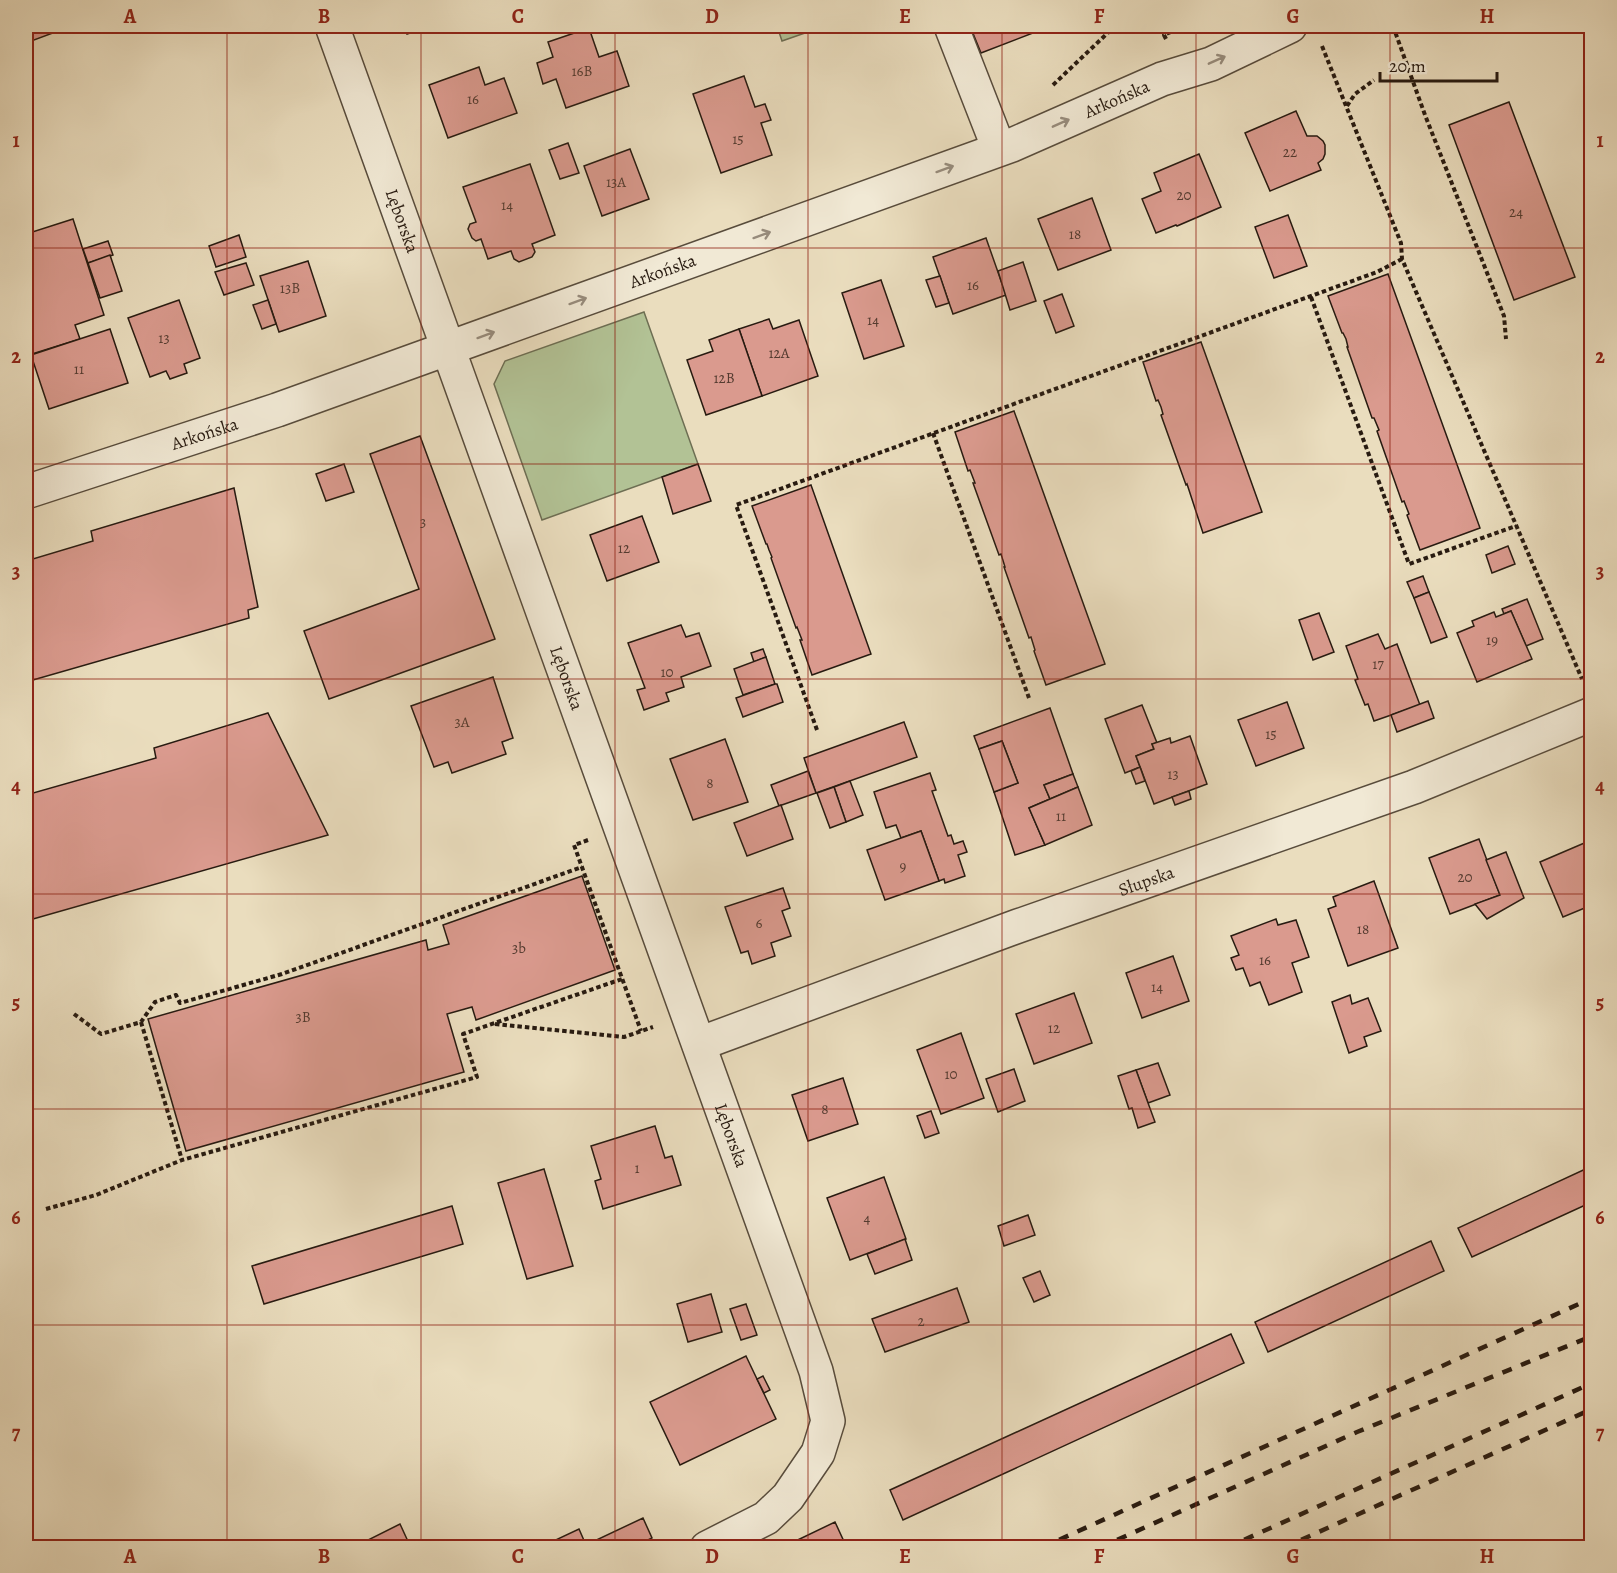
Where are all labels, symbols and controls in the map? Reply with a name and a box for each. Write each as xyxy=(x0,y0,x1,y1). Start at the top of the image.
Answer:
text: A xyxy=(123,3,137,30)
text: B xyxy=(318,3,330,30)
text: C xyxy=(512,3,524,30)
text: D xyxy=(705,3,719,30)
text: E xyxy=(899,3,911,30)
text: F xyxy=(1094,3,1105,30)
text: G xyxy=(1286,3,1300,30)
text: H xyxy=(1480,3,1495,30)
scale bar xyxy=(1380,45,1497,83)
one-way arrow xyxy=(1208,54,1226,66)
text: 20 m xyxy=(1389,54,1426,78)
house number: 16B xyxy=(571,61,593,81)
street label: Arkońska xyxy=(1080,74,1154,124)
house number: 16 xyxy=(467,89,479,109)
one-way arrow xyxy=(1051,117,1070,128)
text: 1 xyxy=(12,127,20,154)
text: 1 xyxy=(1596,127,1604,154)
house number: 15 xyxy=(732,129,744,149)
house number: 22 xyxy=(1283,142,1297,162)
one-way arrow xyxy=(935,162,954,173)
house number: 13A xyxy=(606,172,626,192)
street label: Lęborska xyxy=(380,185,425,257)
house number: 20 xyxy=(1176,185,1192,205)
house number: 14 xyxy=(501,195,513,215)
house number: 24 xyxy=(1509,202,1523,222)
house number: 18 xyxy=(1069,224,1081,244)
one-way arrow xyxy=(752,228,771,239)
street label: Arkońska xyxy=(625,248,700,294)
house number: 16 xyxy=(967,275,979,295)
house number: 13B xyxy=(280,278,300,298)
one-way arrow xyxy=(569,295,587,306)
house number: 14 xyxy=(867,310,879,330)
house number: 13 xyxy=(158,328,170,348)
one-way arrow xyxy=(476,328,495,339)
text: 2 xyxy=(11,343,21,370)
house number: 12A xyxy=(768,343,790,363)
text: 2 xyxy=(1595,343,1605,370)
house number: 11 xyxy=(74,359,84,379)
house number: 12B xyxy=(713,368,735,388)
street label: Arkońska xyxy=(167,411,242,456)
house number: 3 xyxy=(420,512,426,532)
house number: 12 xyxy=(618,538,630,558)
text: 3 xyxy=(12,558,20,585)
text: 3 xyxy=(1596,558,1604,585)
house number: 19 xyxy=(1486,630,1498,650)
street label: Lęborska xyxy=(544,643,589,714)
house number: 17 xyxy=(1372,654,1384,674)
house number: 10 xyxy=(660,662,674,682)
house number: 3A xyxy=(454,712,470,732)
house number: 15 xyxy=(1265,724,1277,744)
house number: 13 xyxy=(1167,764,1179,784)
text: 4 xyxy=(11,773,21,800)
house number: 8 xyxy=(706,773,714,793)
text: 4 xyxy=(1595,773,1605,800)
house number: 11 xyxy=(1056,806,1066,826)
house number: 9 xyxy=(900,856,907,876)
street label: Słupska xyxy=(1115,860,1178,902)
house number: 20 xyxy=(1457,867,1473,887)
house number: 6 xyxy=(756,913,763,933)
house number: 18 xyxy=(1357,919,1369,939)
house number: 3b xyxy=(512,938,526,958)
house number: 16 xyxy=(1259,950,1271,970)
house number: 14 xyxy=(1151,977,1163,997)
text: 5 xyxy=(12,989,20,1016)
text: 5 xyxy=(1596,989,1604,1016)
house number: 3B xyxy=(295,1007,311,1027)
house number: 12 xyxy=(1048,1018,1060,1038)
house number: 10 xyxy=(944,1064,958,1084)
house number: 8 xyxy=(821,1099,829,1119)
street label: Lęborska xyxy=(709,1100,754,1171)
house number: 1 xyxy=(634,1158,640,1178)
text: 6 xyxy=(11,1204,21,1231)
text: 6 xyxy=(1595,1204,1605,1231)
house number: 4 xyxy=(864,1208,871,1228)
house number: 2 xyxy=(917,1311,925,1331)
text: 7 xyxy=(12,1419,21,1446)
text: 7 xyxy=(1596,1419,1605,1446)
text: A xyxy=(123,1543,137,1570)
text: B xyxy=(318,1543,330,1570)
text: C xyxy=(512,1543,524,1570)
text: D xyxy=(705,1543,719,1570)
text: E xyxy=(899,1543,911,1570)
text: F xyxy=(1094,1543,1105,1570)
text: G xyxy=(1286,1543,1300,1570)
text: H xyxy=(1480,1543,1495,1570)

